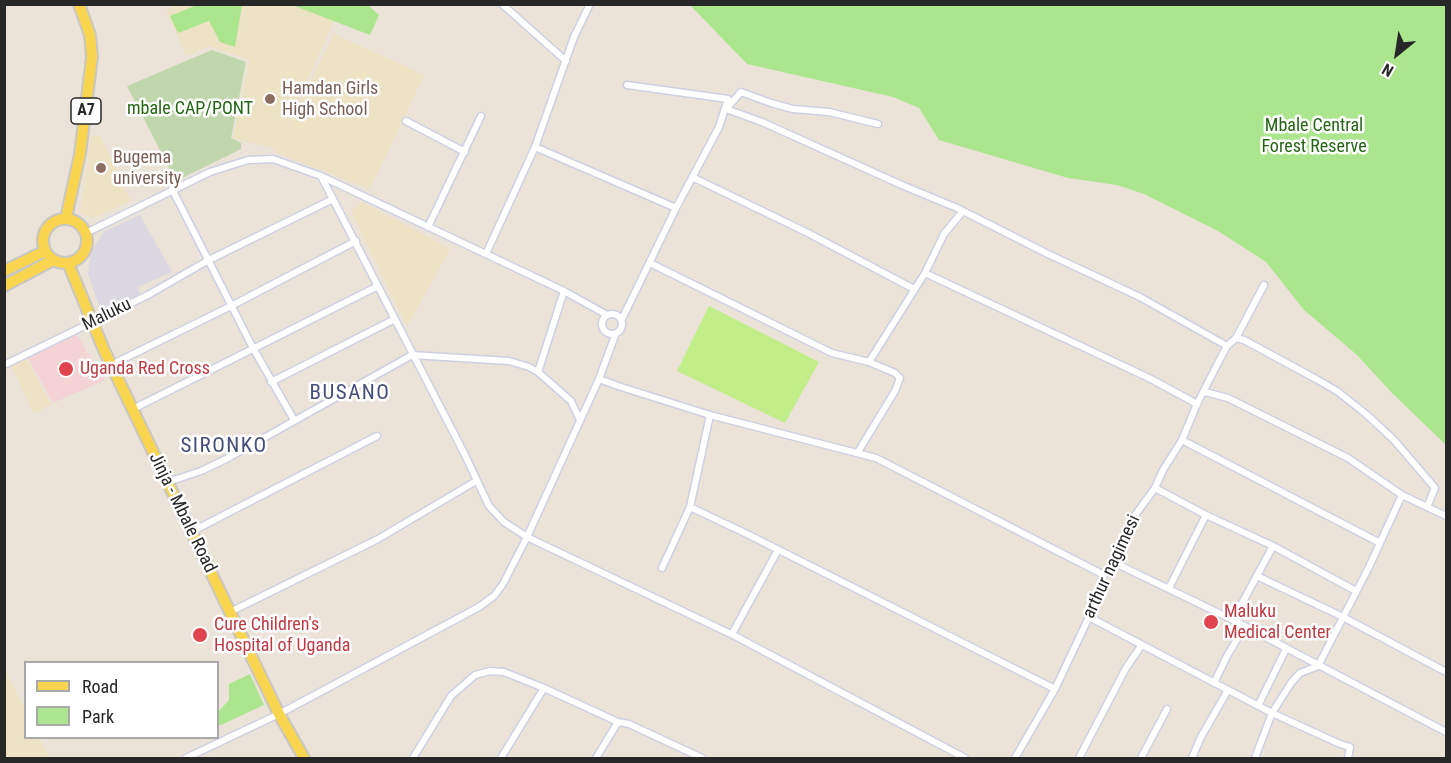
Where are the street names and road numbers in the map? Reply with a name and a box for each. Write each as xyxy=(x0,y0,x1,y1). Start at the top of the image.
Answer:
road number: A7 xyxy=(71,98,101,124)
street label: Maluku xyxy=(79,294,135,336)
street label: Jinja - Mbale Road xyxy=(144,449,220,577)
street label: arthur nagimesi xyxy=(1079,512,1145,622)

